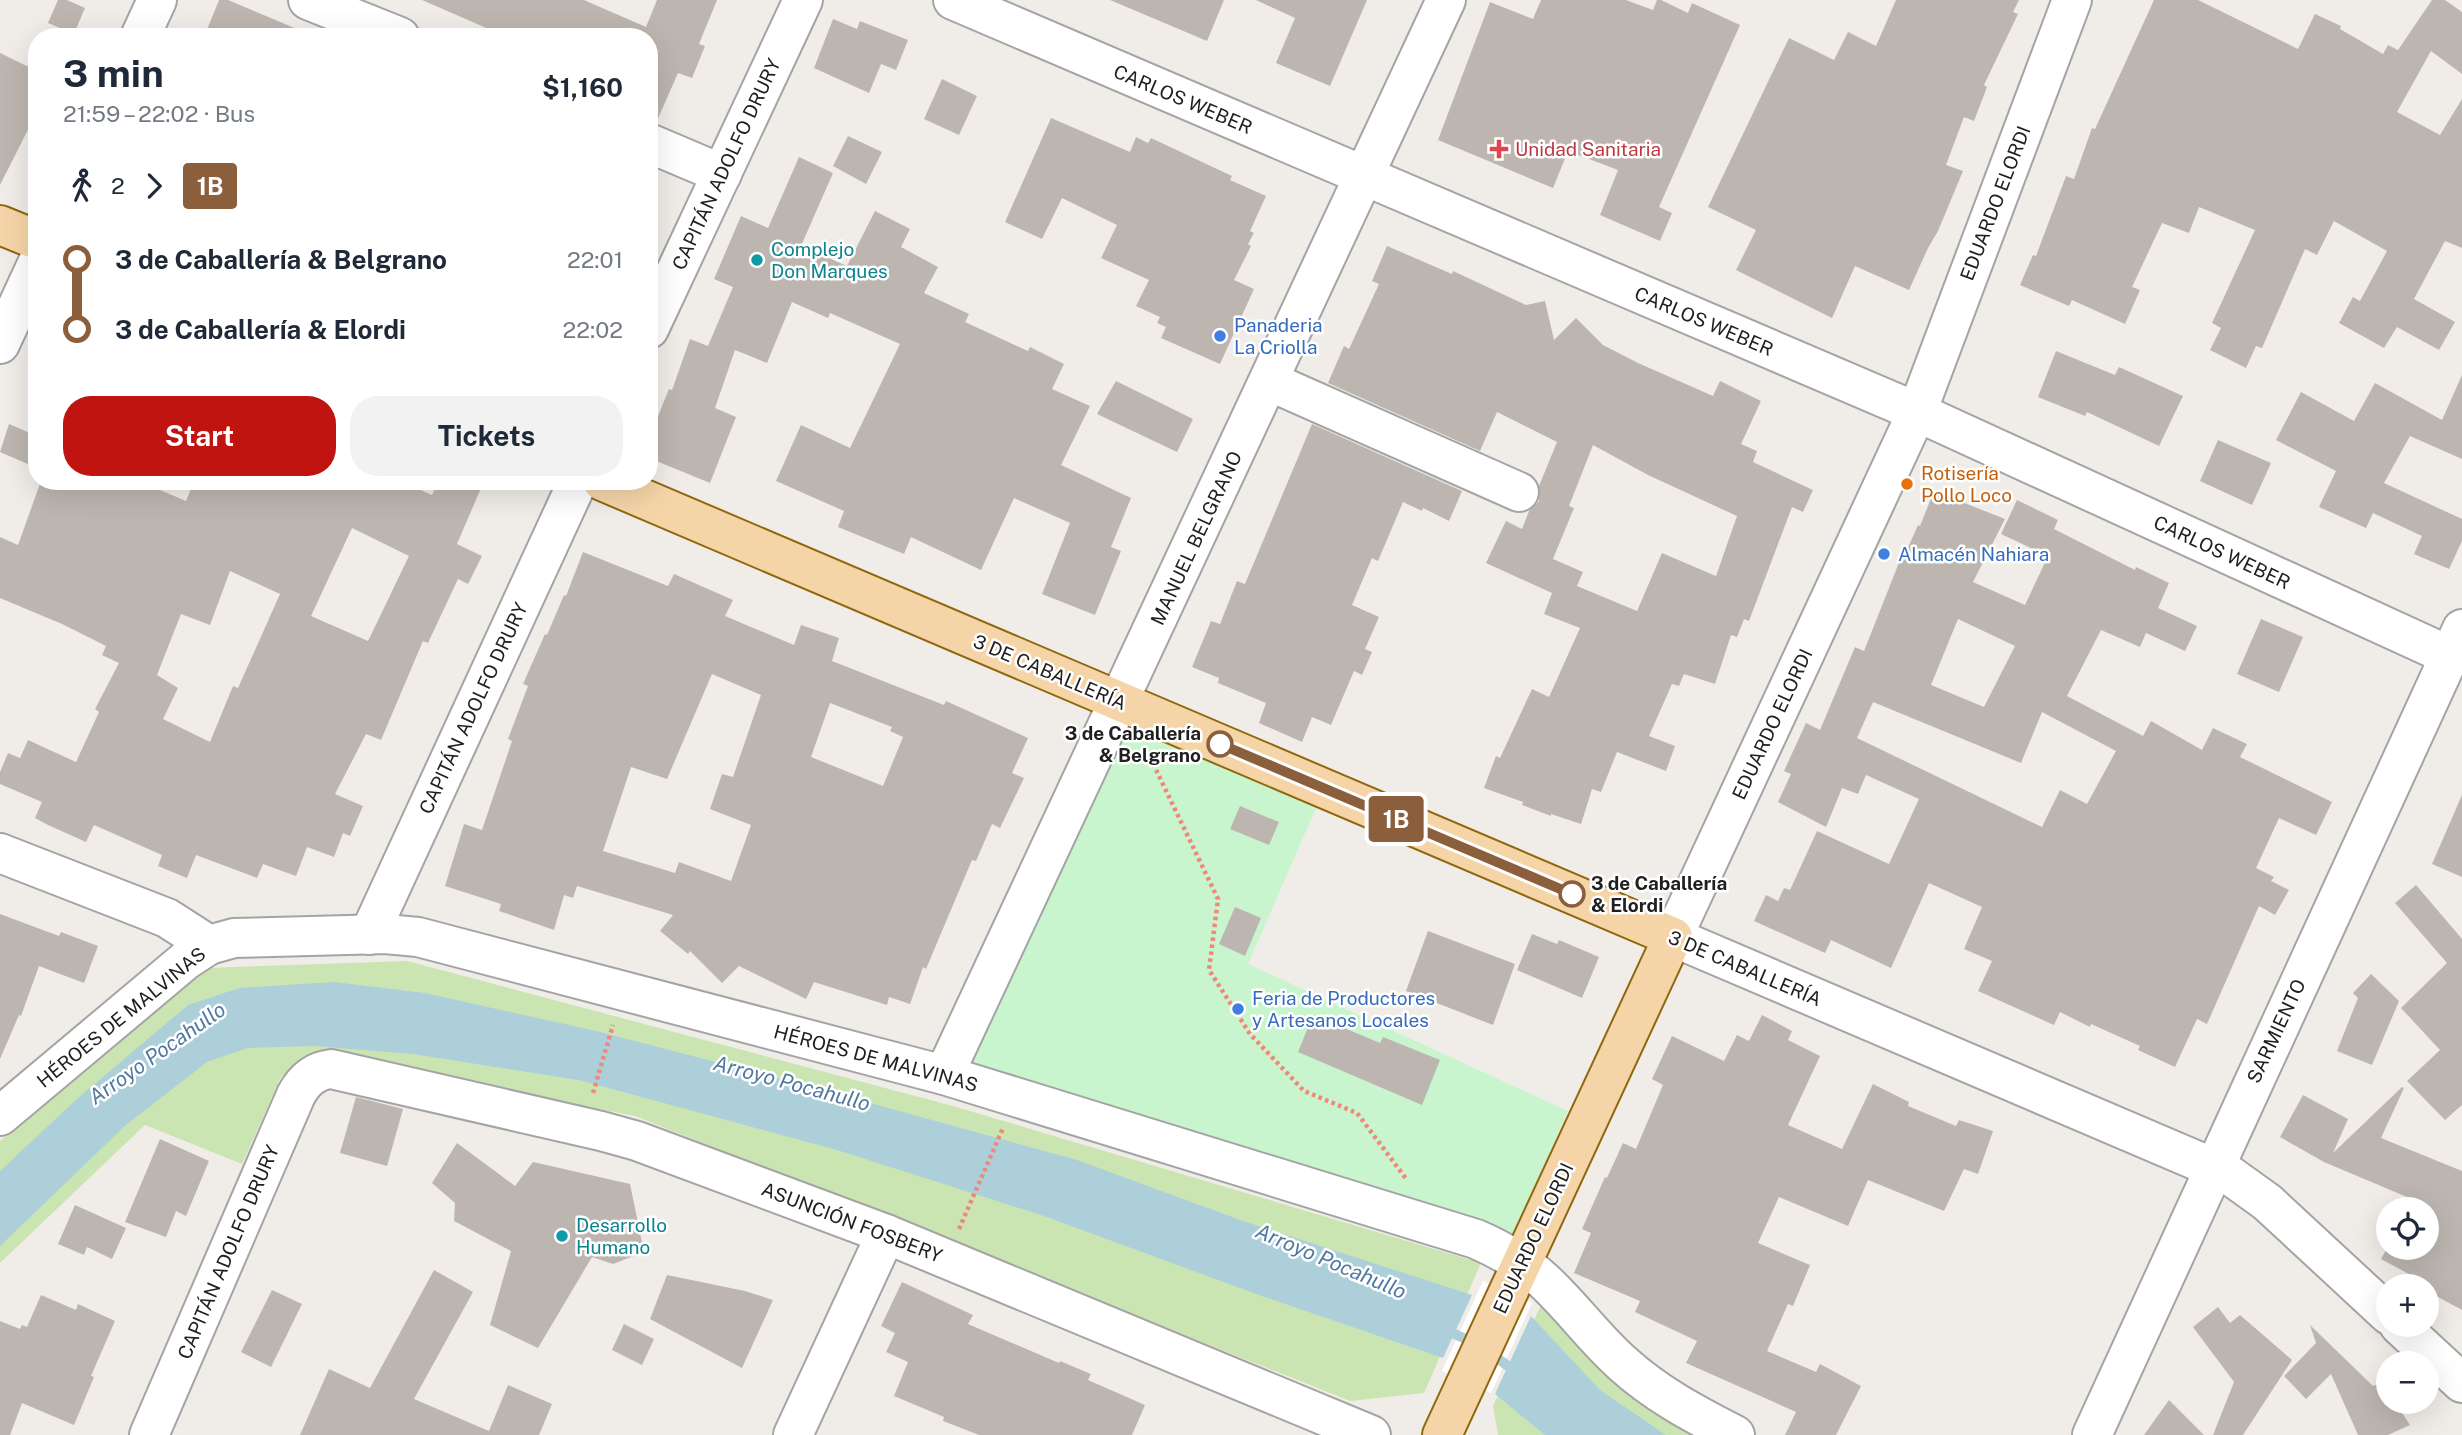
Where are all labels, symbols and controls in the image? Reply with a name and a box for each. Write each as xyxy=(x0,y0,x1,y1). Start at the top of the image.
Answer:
text: 3 min xyxy=(63,51,164,96)
street label: CAPITÁN ADOLFO DRURY xyxy=(667,55,785,273)
street label: CARLOS WEBER xyxy=(1110,60,1256,138)
text: $1,160 xyxy=(542,72,623,103)
text: 21:59 – 22:02 · Bus xyxy=(63,100,255,127)
street label: EDUARDO ELORDI xyxy=(1955,123,2035,283)
place label: Unidad Sanitaria xyxy=(1515,138,1661,160)
marker: Unidad Sanitaria xyxy=(1489,139,1509,159)
icon: walk xyxy=(63,167,101,205)
icon: forward xyxy=(135,167,173,205)
text: 2 xyxy=(111,172,125,199)
text: 1B xyxy=(197,172,223,200)
place label: Complejo Don Marques xyxy=(771,238,888,282)
text: 3 de Caballería & Belgrano xyxy=(115,244,447,275)
text: 22:01 xyxy=(567,246,623,273)
marker: Complejo Don Marques xyxy=(749,252,765,268)
street label: CARLOS WEBER xyxy=(1631,282,1777,360)
text: 3 de Caballería & Elordi xyxy=(115,314,406,345)
place label: Panaderia La Criolla xyxy=(1234,314,1323,358)
text: 22:02 xyxy=(563,316,623,343)
marker: Panaderia La Criolla xyxy=(1212,328,1228,344)
button: Start xyxy=(63,396,336,476)
button: Tickets xyxy=(350,396,623,476)
street label: MANUEL BELGRANO xyxy=(1146,448,1246,628)
place label: Rotisería Pollo Loco xyxy=(1921,462,2012,506)
marker: Rotisería Pollo Loco xyxy=(1899,476,1915,492)
street label: CARLOS WEBER xyxy=(2150,511,2294,593)
place label: Almacén Nahiara xyxy=(1898,543,2049,565)
marker: Almacén Nahiara xyxy=(1876,546,1892,562)
street label: CAPITÁN ADOLFO DRURY xyxy=(414,599,532,817)
street label: 3 DE CABALLERÍA xyxy=(970,630,1130,714)
street label: EDUARDO ELORDI xyxy=(1727,645,1817,803)
place label: 3 de Caballería & Belgrano xyxy=(1065,722,1201,766)
marker: 3 de Caballería & Belgrano xyxy=(1207,731,1233,757)
line badge: 1B xyxy=(1364,796,1428,842)
text: 1B xyxy=(1383,805,1409,833)
place label: 3 de Caballería & Elordi xyxy=(1591,872,1727,916)
marker: 3 de Caballería & Elordi xyxy=(1559,881,1585,907)
street label: 3 DE CABALLERÍA xyxy=(1665,926,1825,1010)
street label: HÉROES DE MALVINAS xyxy=(32,942,210,1092)
street label: SARMIENTO xyxy=(2242,975,2310,1087)
place label: Feria de Productores y Artesanos Locales xyxy=(1252,987,1435,1031)
water label: Arroyo Pocahullo xyxy=(84,997,230,1109)
marker: Feria de Productores y Artesanos Locales xyxy=(1230,1001,1246,1017)
street label: HÉROES DE MALVINAS xyxy=(772,1020,980,1096)
water label: Arroyo Pocahullo xyxy=(711,1050,873,1116)
street label: CAPITÁN ADOLFO DRURY xyxy=(173,1141,283,1362)
street label: EDUARDO ELORDI xyxy=(1488,1159,1578,1317)
street label: ASUNCIÓN FOSBERY xyxy=(759,1177,946,1267)
map controls xyxy=(2376,1197,2439,1414)
button: locate xyxy=(2376,1197,2439,1260)
place label: Desarrollo Humano xyxy=(576,1214,667,1258)
water label: Arroyo Pocahullo xyxy=(1252,1218,1410,1304)
marker: Desarrollo Humano xyxy=(554,1228,570,1244)
button: + xyxy=(2376,1274,2439,1337)
button: − xyxy=(2376,1351,2439,1414)

